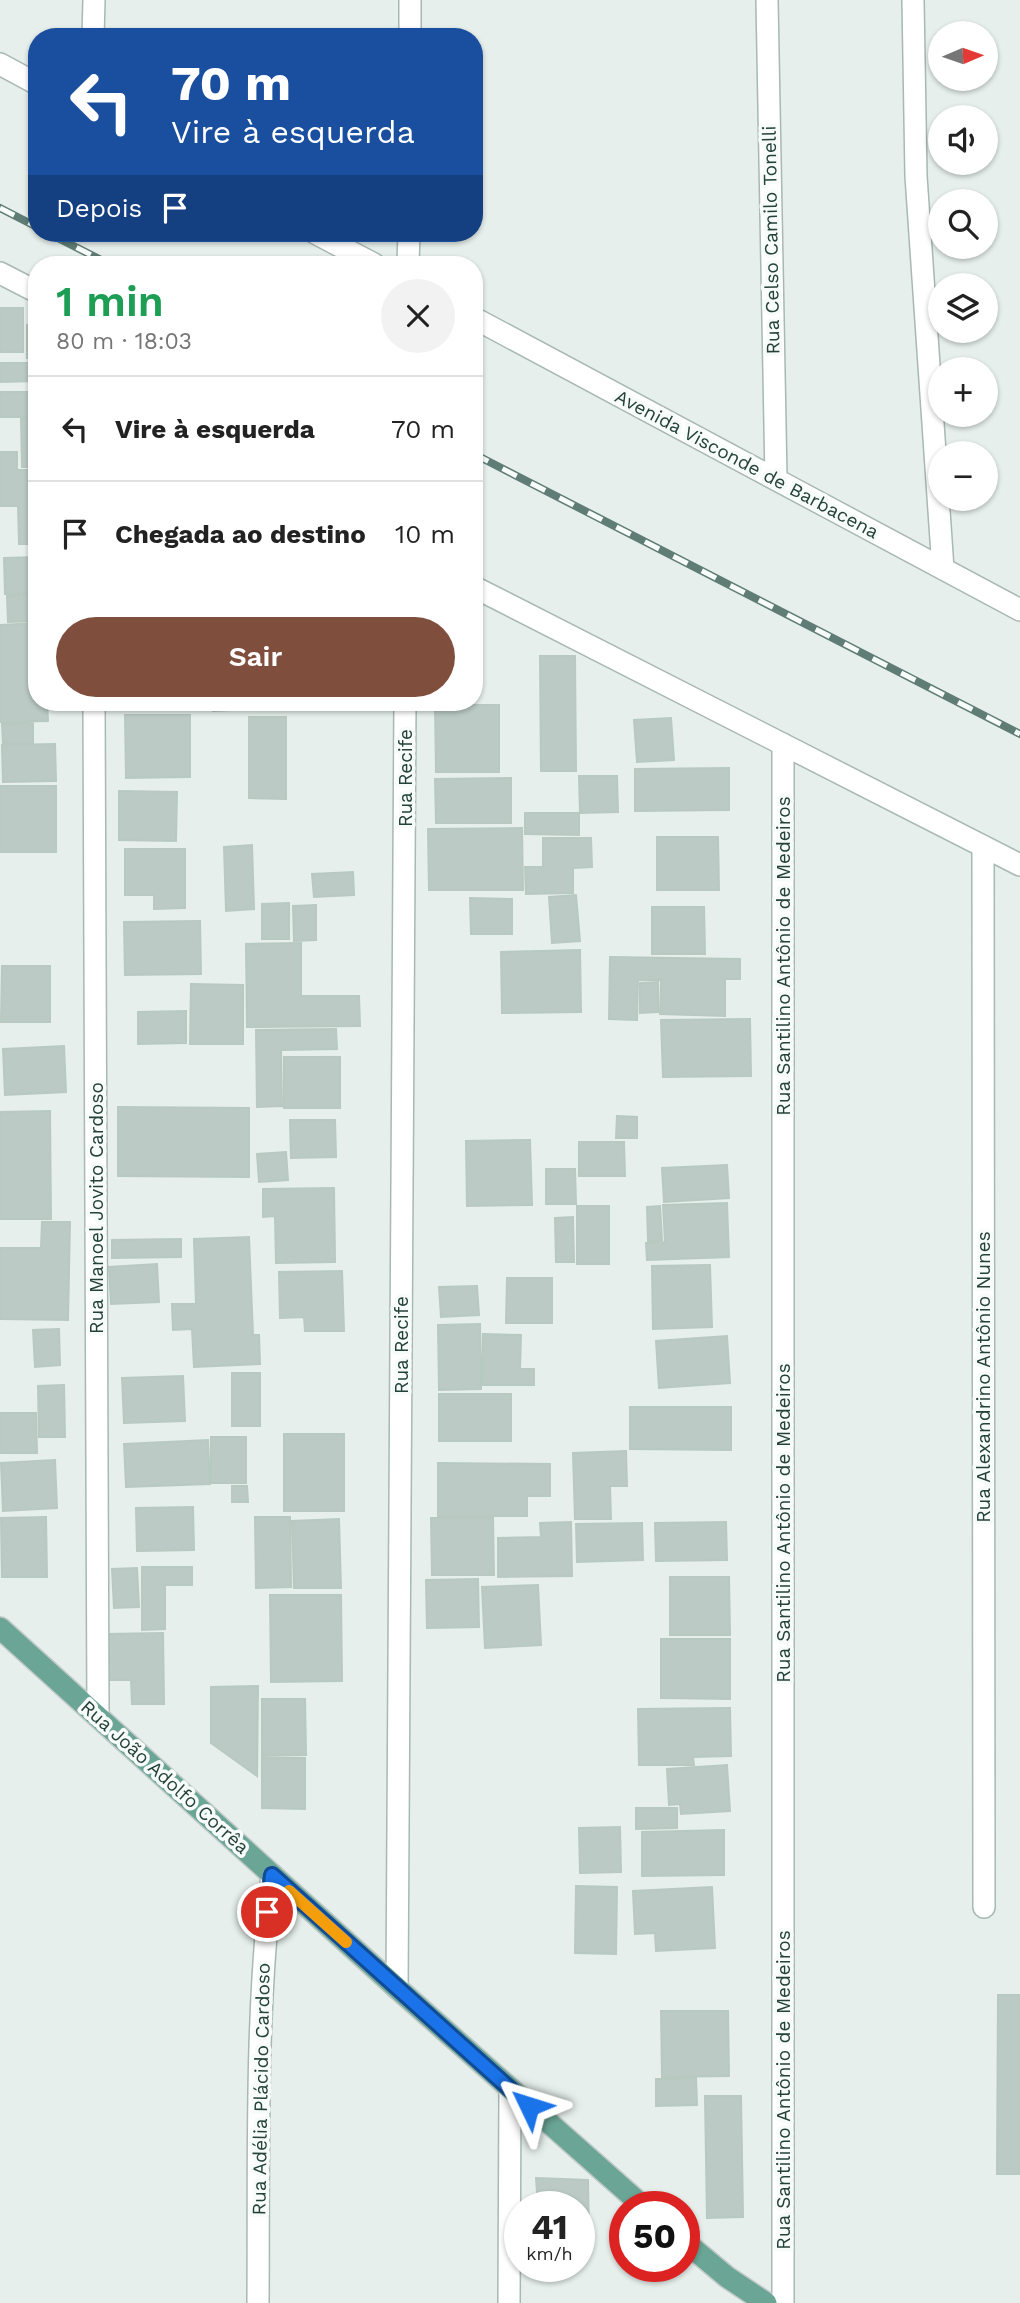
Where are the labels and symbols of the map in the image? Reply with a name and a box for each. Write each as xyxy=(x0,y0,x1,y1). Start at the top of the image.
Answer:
north arrow xyxy=(928,21,998,91)
street label: Rua Celso Camilo Tonelli xyxy=(758,125,784,355)
street label: Avenida Visconde de Barbacena xyxy=(611,385,883,544)
street label: Rua Recife xyxy=(394,729,417,827)
street label: Rua Santilino Antônio de Medeiros xyxy=(772,796,795,1116)
street label: Rua Manoel Jovito Cardoso xyxy=(85,1082,108,1334)
street label: Rua Alexandrino Antônio Nunes xyxy=(972,1231,995,1523)
street label: Rua Recife xyxy=(390,1296,413,1394)
street label: Rua Santilino Antônio de Medeiros xyxy=(772,1363,795,1683)
street label: Rua João Adolfo Corrêa xyxy=(76,1695,254,1859)
pin xyxy=(237,1882,297,1942)
street label: Rua Santilino Antônio de Medeiros xyxy=(772,1930,795,2250)
street label: Rua Adélia Plácido Cardoso xyxy=(247,1962,275,2216)
position arrow xyxy=(492,2069,566,2143)
speed limit sign: 50 xyxy=(609,2191,700,2282)

